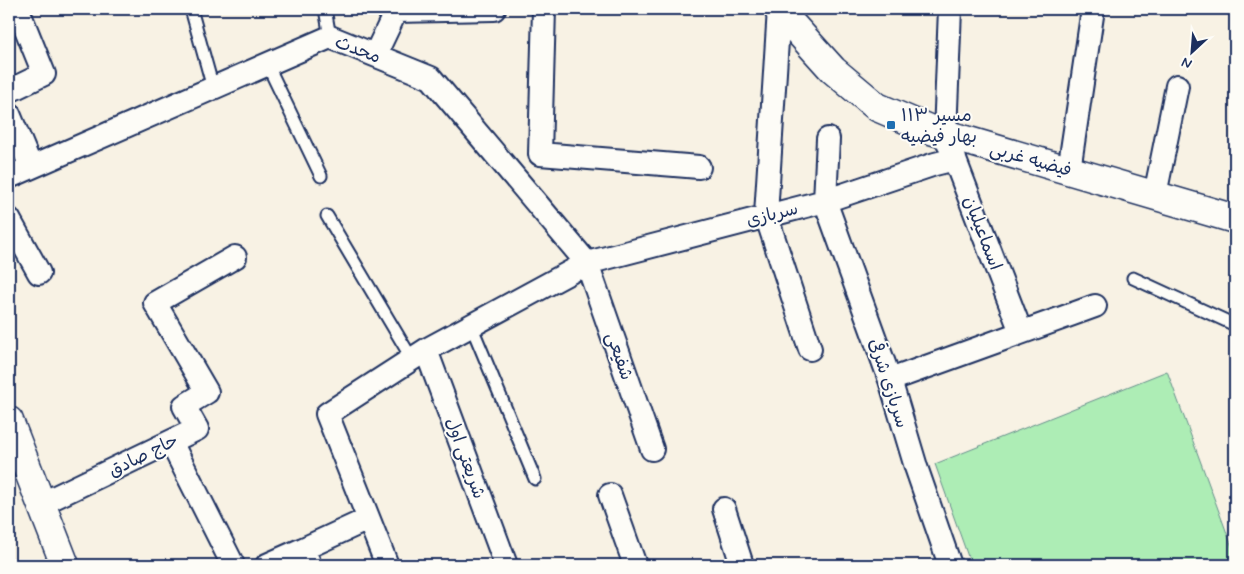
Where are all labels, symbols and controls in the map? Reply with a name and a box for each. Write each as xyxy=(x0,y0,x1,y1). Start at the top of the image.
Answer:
north arrow xyxy=(1166,28,1216,78)
street label: محدث xyxy=(331,30,384,70)
text: N xyxy=(1179,53,1195,73)
place label: مسیر ۱۱۳ بهار فیضیه xyxy=(901,104,977,149)
marker: مسیر ۱۱۳ بهار فیضیه xyxy=(885,119,897,131)
street label: فیضیه غربی xyxy=(987,137,1074,183)
street label: اسماعیلیان xyxy=(957,193,1007,274)
street label: سربازی xyxy=(744,197,801,233)
street label: شفیعی xyxy=(600,329,638,384)
street label: سربازی شرقی xyxy=(862,335,915,431)
street label: شریعتی اول xyxy=(439,414,491,502)
street label: حاج صادق xyxy=(104,429,182,483)

